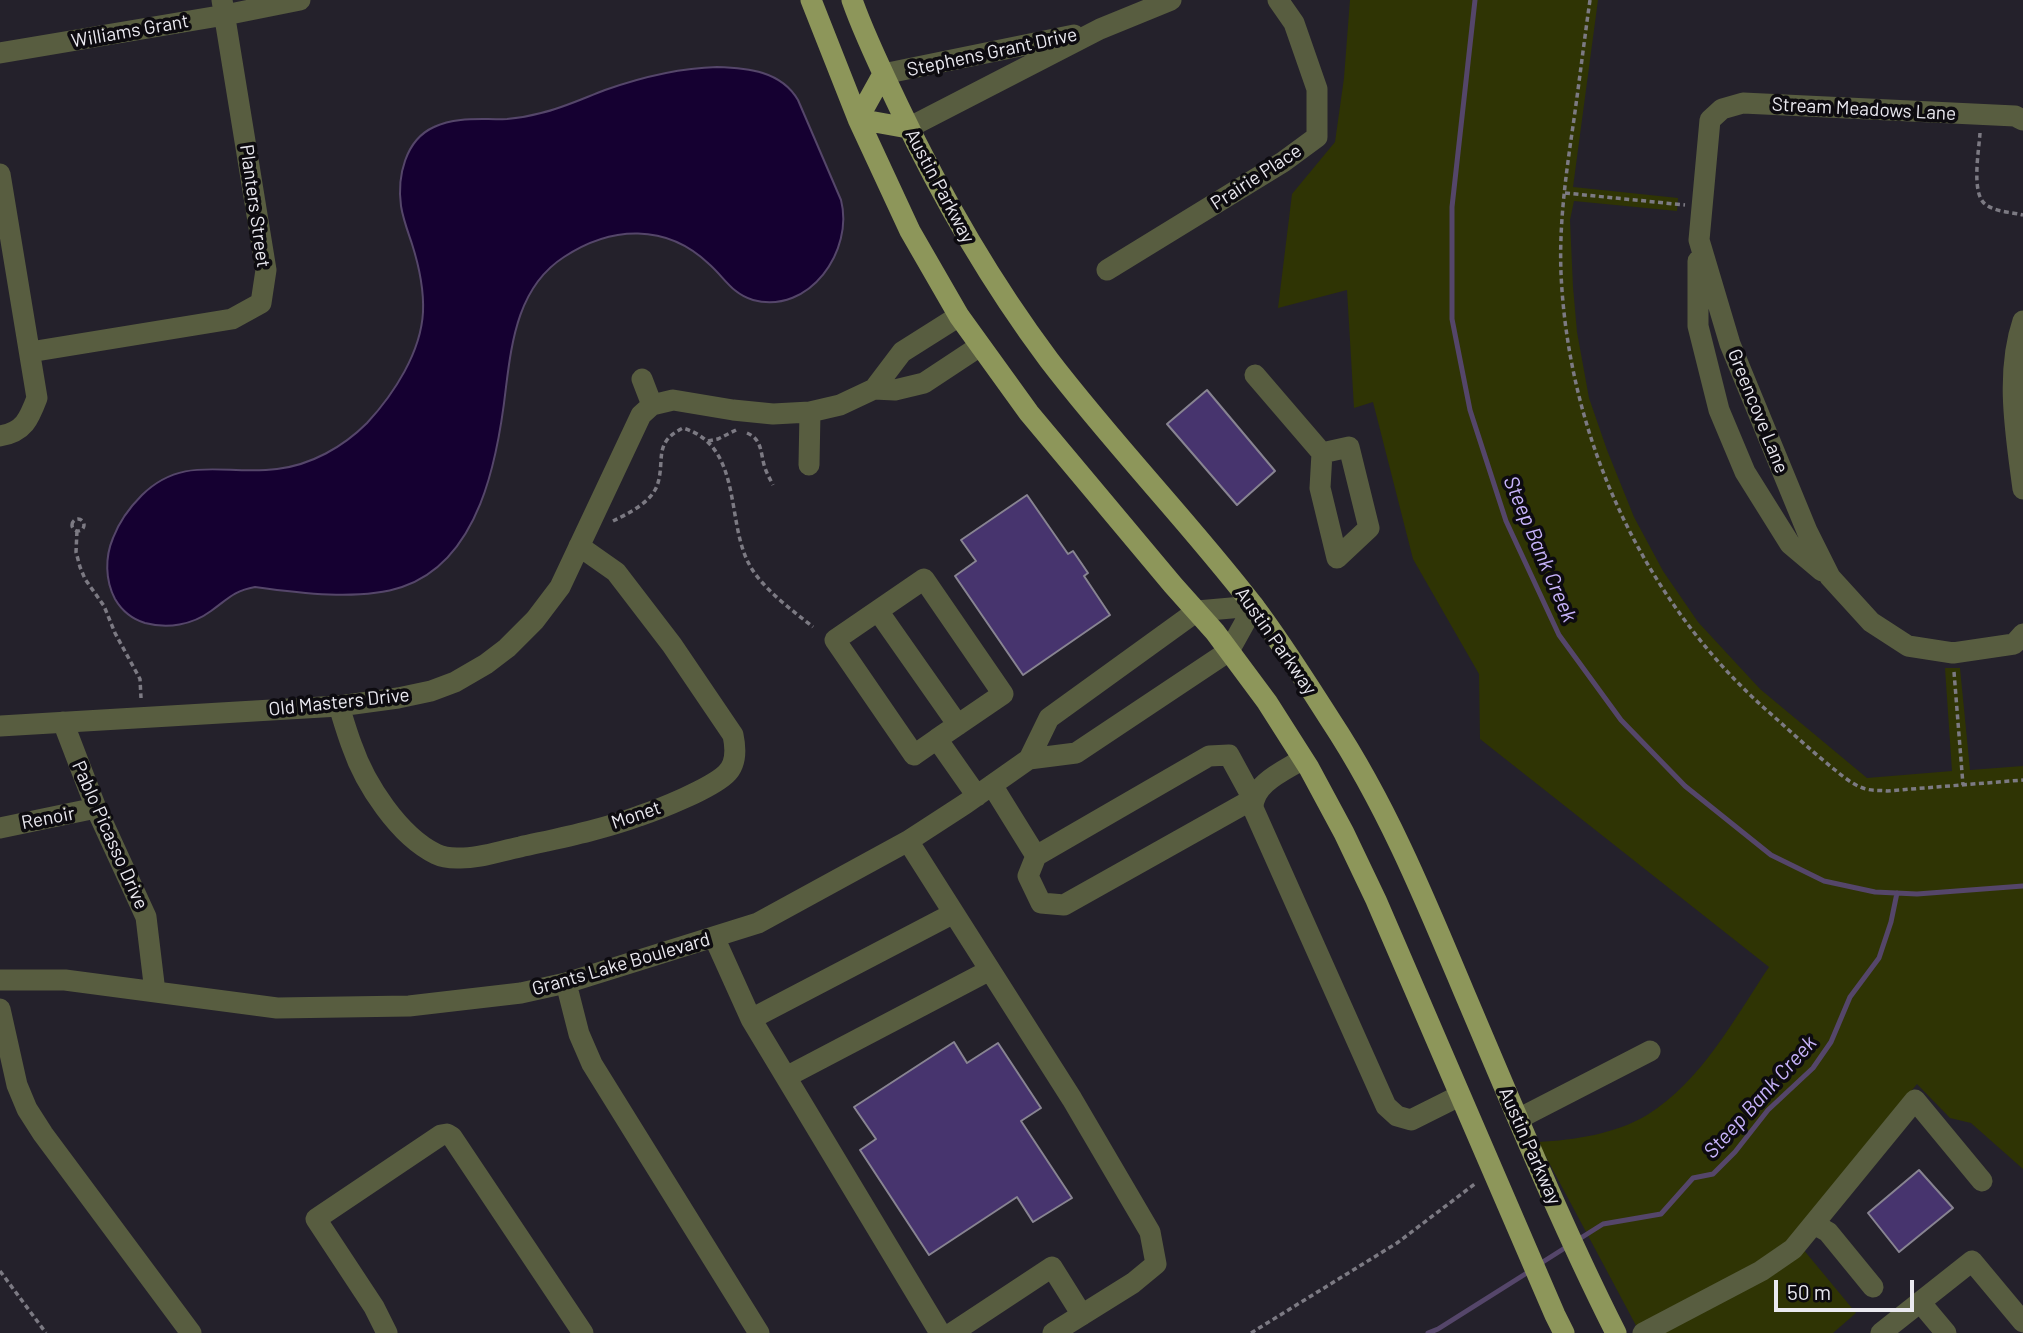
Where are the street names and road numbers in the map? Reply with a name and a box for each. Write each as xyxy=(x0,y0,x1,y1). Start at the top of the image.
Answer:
street label: Williams Grant xyxy=(69,9,191,53)
street label: Stephens Grant Drive xyxy=(905,23,1079,81)
street label: Stream Meadows Lane xyxy=(1771,93,1957,125)
street label: Austin Parkway xyxy=(900,125,980,247)
street label: Prairie Place xyxy=(1206,139,1306,215)
street label: Planters Street xyxy=(235,143,275,269)
street label: Greencove Lane xyxy=(1723,346,1793,476)
street label: Austin Parkway xyxy=(1231,583,1321,699)
street label: Old Masters Drive xyxy=(267,683,411,721)
street label: Pablo Picasso Drive xyxy=(67,757,153,913)
street label: Monet xyxy=(608,796,664,834)
street label: Renoir xyxy=(19,802,77,834)
street label: Grants Lake Boulevard xyxy=(529,928,713,1000)
street label: Austin Parkway xyxy=(1494,1084,1566,1208)

